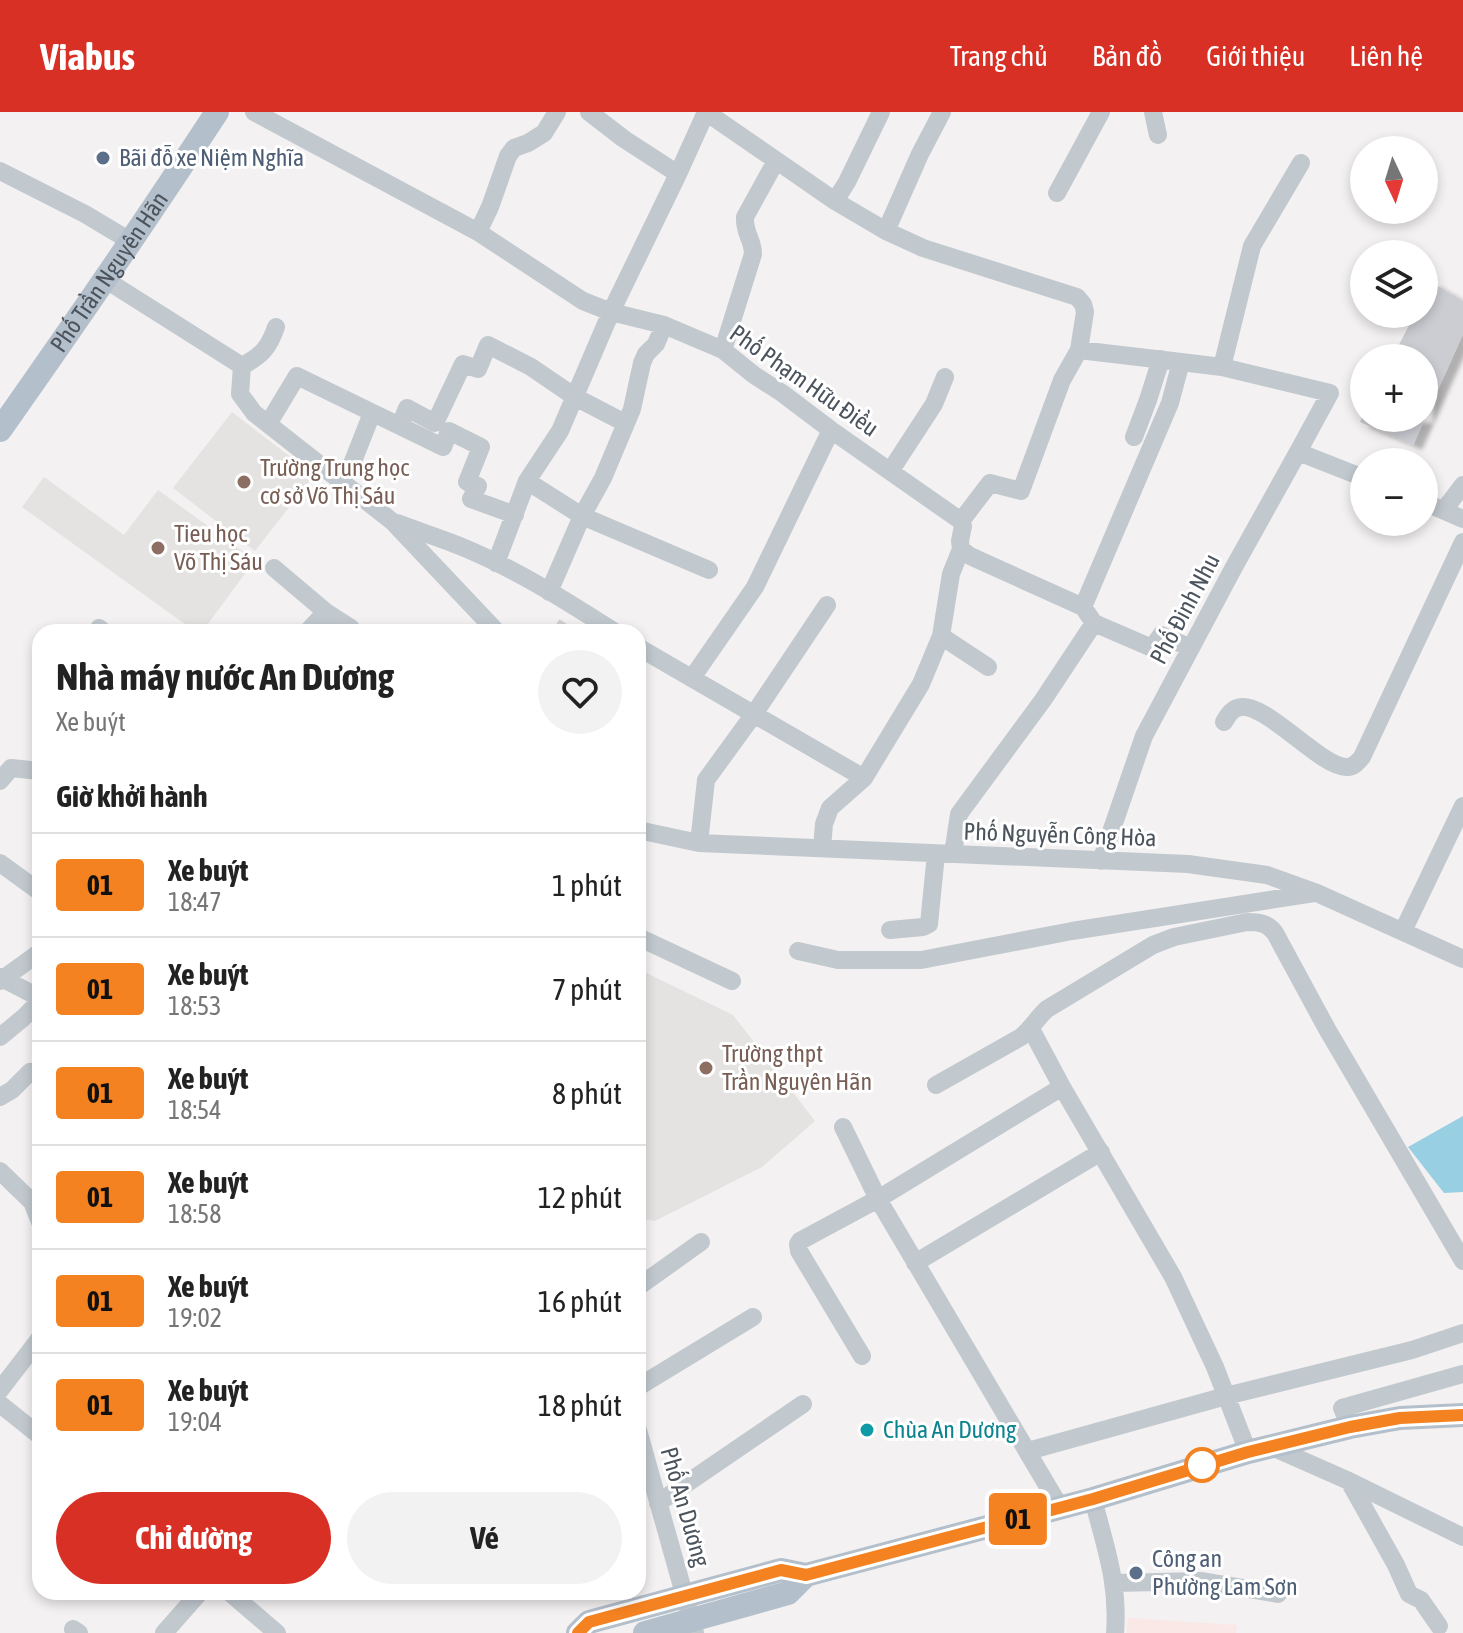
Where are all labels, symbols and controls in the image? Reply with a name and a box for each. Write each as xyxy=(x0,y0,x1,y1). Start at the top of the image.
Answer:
text: Viabus xyxy=(40,35,135,78)
text: Trang chủ xyxy=(950,40,1048,72)
text: Bản đồ xyxy=(1092,40,1162,72)
text: Giới thiệu xyxy=(1206,40,1305,72)
text: Liên hệ xyxy=(1349,40,1423,72)
north arrow xyxy=(1350,136,1438,224)
map controls xyxy=(1350,136,1438,536)
place label: Bãi đỗ xe Niệm Nghĩa xyxy=(119,144,304,171)
marker: Bãi đỗ xe Niệm Nghĩa xyxy=(94,149,112,167)
street label: Phố Trần Nguyên Hãn xyxy=(45,187,173,357)
button: layers xyxy=(1350,240,1438,328)
street label: Phố Phạm Hữu Điều xyxy=(725,319,884,442)
button: + xyxy=(1350,344,1438,432)
button: − xyxy=(1350,448,1438,536)
place label: Trường Trung học cơ sở Võ Thị Sáu xyxy=(260,454,409,509)
marker: Trường Trung học cơ sở Võ Thị Sáu xyxy=(235,473,253,491)
place label: Tieu học Võ Thị Sáu xyxy=(174,520,263,575)
marker: Tieu học Võ Thị Sáu xyxy=(149,539,167,557)
street label: Phố Đinh Nhu xyxy=(1144,549,1225,668)
button: heart xyxy=(538,650,622,734)
text: Nhà máy nước An Dương xyxy=(56,655,394,698)
text: Xe buýt xyxy=(56,707,126,737)
text: Giờ khởi hành xyxy=(56,779,207,813)
street label: Phố Nguyễn Công Hòa xyxy=(963,818,1157,851)
text: Xe buýt xyxy=(168,853,249,887)
text: 1 phút xyxy=(552,868,622,902)
text: 01 xyxy=(87,869,113,901)
text: 18:47 xyxy=(168,887,222,917)
text: Xe buýt xyxy=(168,957,249,991)
text: 7 phút xyxy=(552,972,622,1006)
text: 01 xyxy=(87,973,113,1005)
text: 18:53 xyxy=(168,991,222,1021)
place label: Trường thpt Trần Nguyên Hãn xyxy=(722,1040,872,1095)
marker: Trường thpt Trần Nguyên Hãn xyxy=(697,1059,715,1077)
text: Xe buýt xyxy=(168,1061,249,1095)
text: 8 phút xyxy=(552,1076,622,1110)
text: 01 xyxy=(87,1077,113,1109)
text: 18:54 xyxy=(168,1095,222,1125)
text: Xe buýt xyxy=(168,1165,249,1199)
text: 12 phút xyxy=(538,1180,622,1214)
text: 01 xyxy=(87,1181,113,1213)
text: 18:58 xyxy=(168,1199,222,1229)
text: Xe buýt xyxy=(168,1269,249,1303)
text: 16 phút xyxy=(538,1284,622,1318)
text: 01 xyxy=(87,1285,113,1317)
text: 19:02 xyxy=(168,1303,222,1333)
text: Xe buýt xyxy=(168,1373,249,1407)
text: 18 phút xyxy=(538,1388,622,1422)
text: 01 xyxy=(87,1389,113,1421)
text: 19:04 xyxy=(168,1407,222,1437)
place label: Chùa An Dương xyxy=(883,1416,1017,1443)
marker: Chùa An Dương xyxy=(858,1421,876,1439)
street label: Phố An Dương xyxy=(656,1444,716,1570)
unlabelled marker xyxy=(1185,1448,1219,1482)
button: Chỉ đường xyxy=(56,1492,331,1584)
button: Vé xyxy=(347,1492,622,1584)
line badge: 01 xyxy=(982,1493,1054,1545)
text: 01 xyxy=(1005,1503,1031,1535)
place label: Công an Phường Lam Sơn xyxy=(1152,1545,1298,1600)
marker: Công an Phường Lam Sơn xyxy=(1127,1564,1145,1582)

